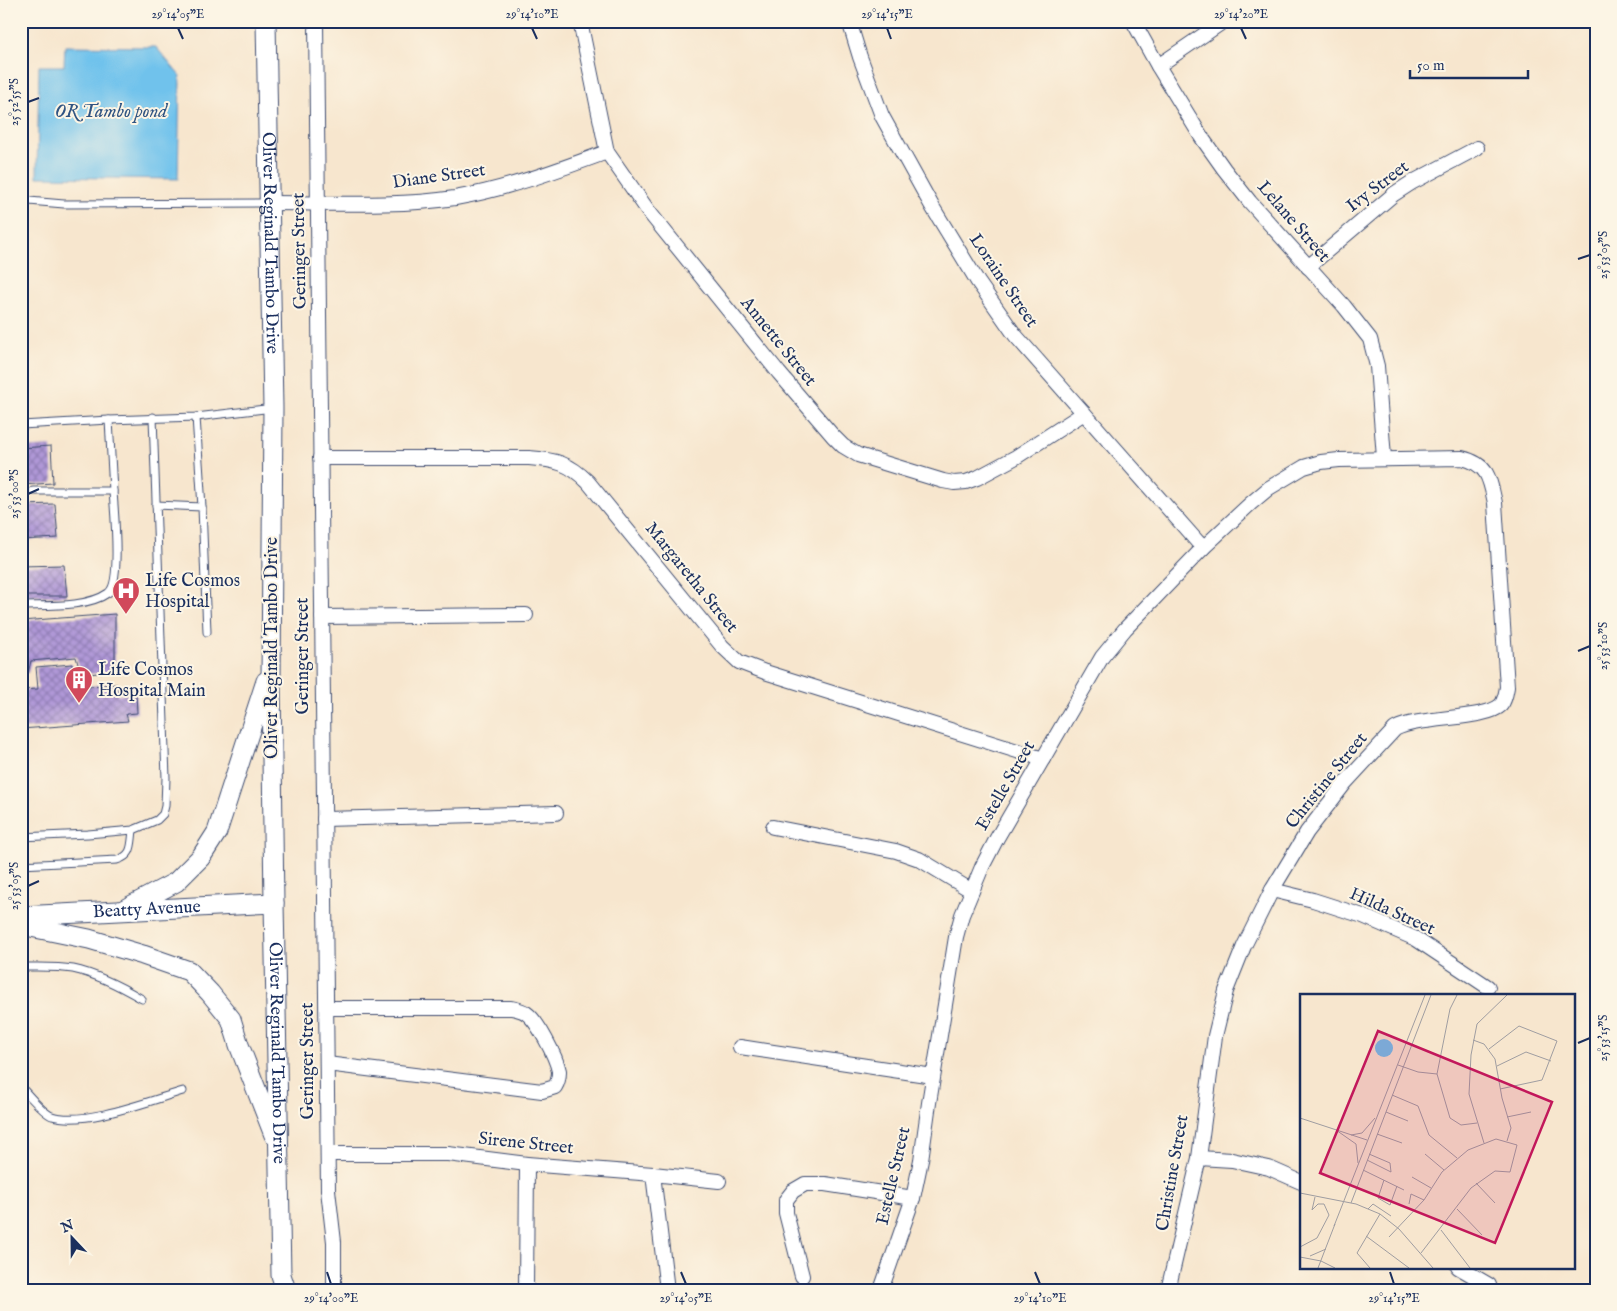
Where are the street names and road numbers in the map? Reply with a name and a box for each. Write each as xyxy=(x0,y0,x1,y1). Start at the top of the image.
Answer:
street label: Oliver Reginald Tambo Drive xyxy=(257,132,284,354)
street label: Ivy Street xyxy=(1342,156,1414,218)
street label: Diane Street xyxy=(391,159,487,195)
street label: Lelane Street xyxy=(1251,177,1335,267)
street label: Geringer Street xyxy=(287,192,313,310)
street label: Loraine Street xyxy=(963,230,1043,332)
street label: Annette Street xyxy=(734,292,821,392)
street label: Margaretha Street xyxy=(639,518,743,638)
street label: Oliver Reginald Tambo Drive xyxy=(261,537,284,759)
street label: Geringer Street xyxy=(292,598,315,714)
street label: Christine Street xyxy=(1281,728,1373,834)
street label: Estelle Street xyxy=(971,737,1041,835)
street label: Hilda Street xyxy=(1346,883,1438,941)
street label: Beatty Avenue xyxy=(92,895,201,924)
street label: Oliver Reginald Tambo Drive xyxy=(263,942,290,1164)
street label: Geringer Street xyxy=(297,1003,320,1119)
street label: Christine Street xyxy=(1151,1113,1195,1233)
street label: Estelle Street xyxy=(872,1125,916,1227)
street label: Sirene Street xyxy=(477,1128,575,1160)

